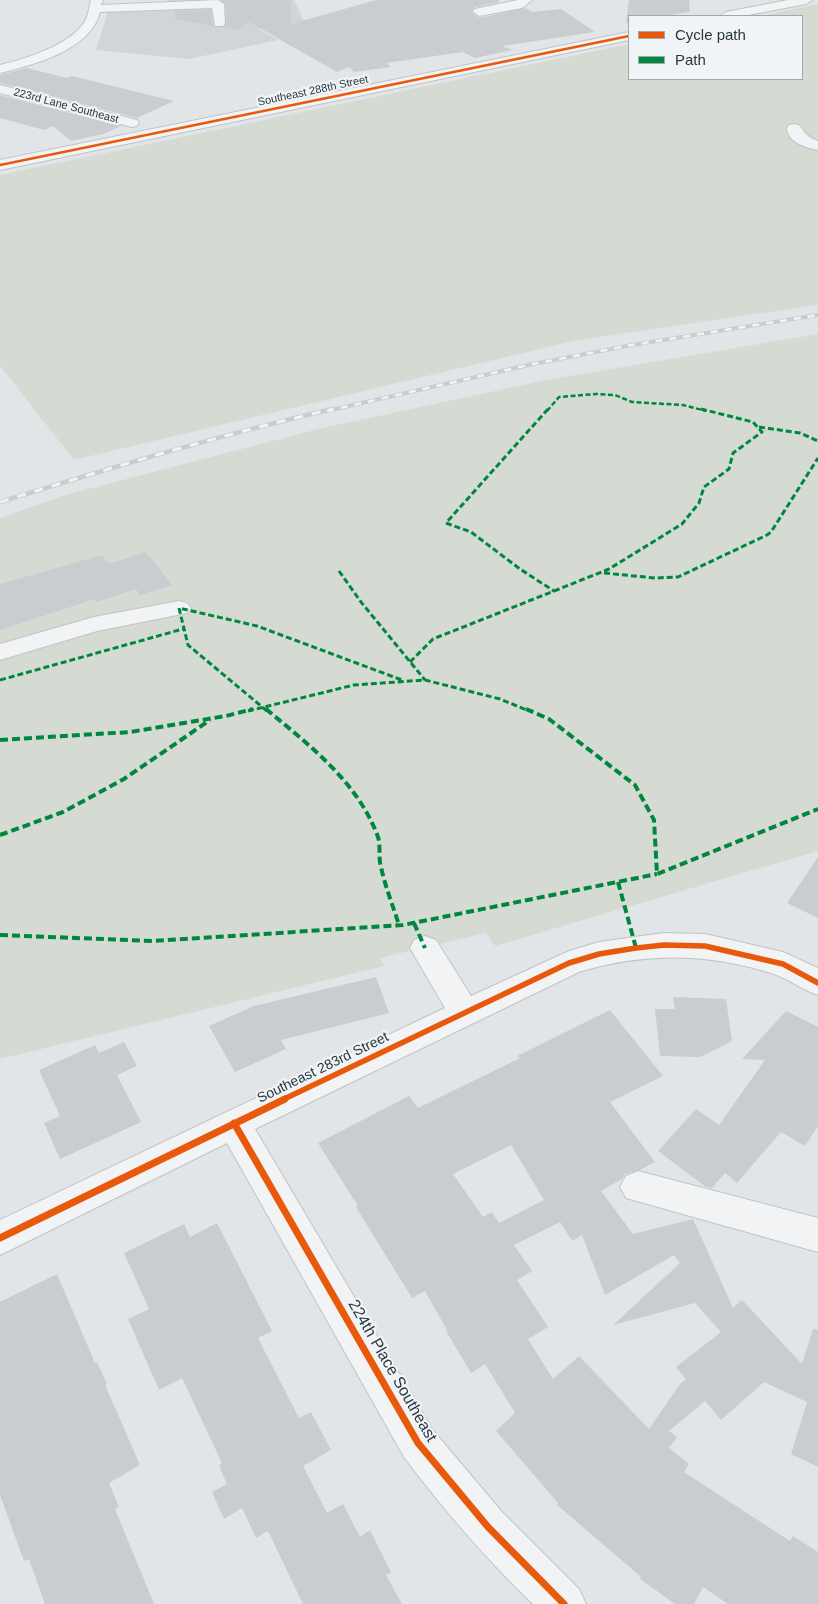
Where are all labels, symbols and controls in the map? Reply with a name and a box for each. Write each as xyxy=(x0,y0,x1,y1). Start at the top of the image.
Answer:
legend xyxy=(628,15,803,80)
text: Cycle path xyxy=(675,26,746,43)
text: Path xyxy=(675,51,706,68)
street label: Southeast 288th Street xyxy=(257,73,369,109)
street label: 223rd Lane Southeast xyxy=(12,86,120,126)
street label: Southeast 283rd Street xyxy=(255,1029,391,1107)
street label: 224th Place Southeast xyxy=(343,1296,441,1446)

